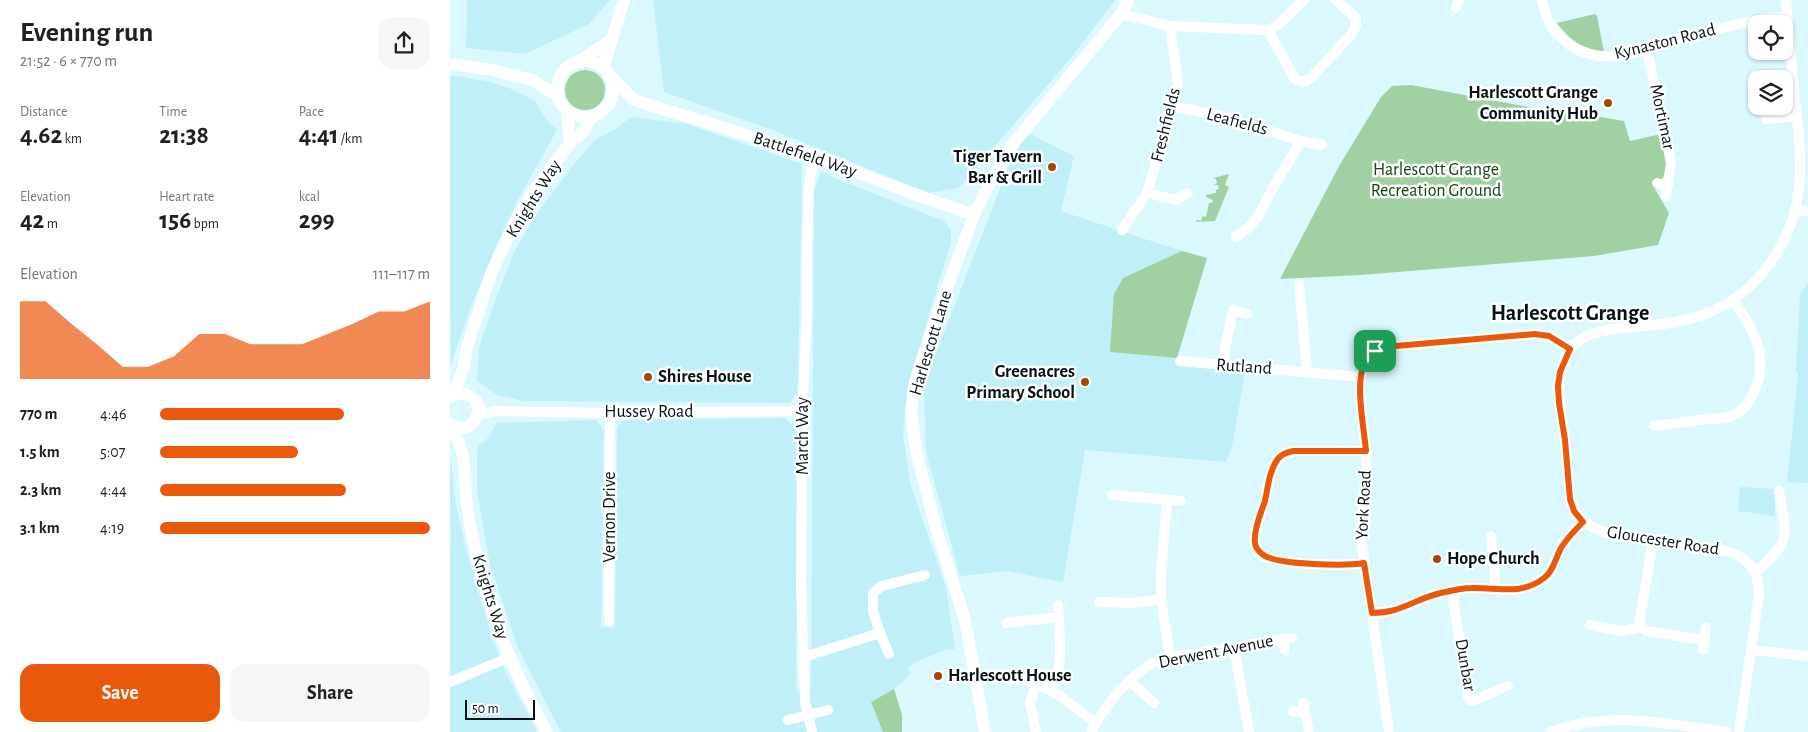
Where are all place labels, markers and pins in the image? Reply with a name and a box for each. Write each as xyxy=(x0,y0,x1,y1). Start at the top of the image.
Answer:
place label: Harlescott Grange Community Hub xyxy=(1468,84,1598,123)
marker: Harlescott Grange Community Hub xyxy=(1602,97,1614,109)
place label: Tiger Tavern Bar & Grill xyxy=(953,148,1042,187)
marker: Tiger Tavern Bar & Grill xyxy=(1046,161,1058,173)
pin xyxy=(1354,330,1396,372)
place label: Greenacres Primary School xyxy=(966,363,1075,402)
place label: Shires House xyxy=(658,368,751,386)
marker: Shires House xyxy=(642,371,654,383)
marker: Greenacres Primary School xyxy=(1079,376,1091,388)
place label: Hope Church xyxy=(1447,550,1540,568)
marker: Hope Church xyxy=(1431,553,1443,565)
place label: Harlescott House xyxy=(948,667,1072,685)
marker: Harlescott House xyxy=(932,670,944,682)

